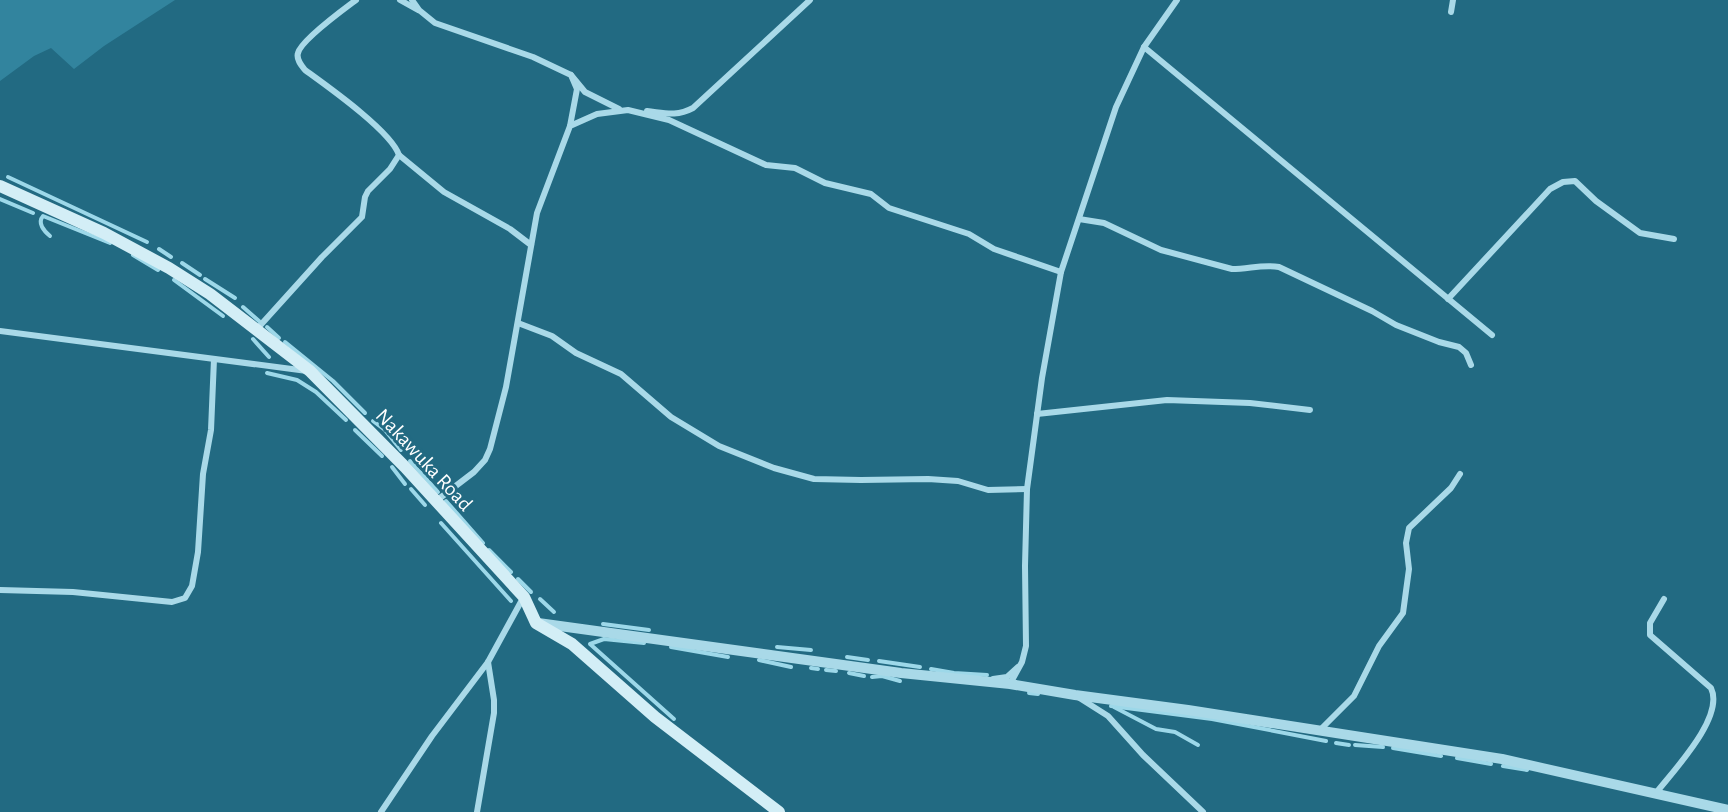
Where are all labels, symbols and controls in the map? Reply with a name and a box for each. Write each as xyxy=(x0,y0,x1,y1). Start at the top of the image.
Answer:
street label: Nakawuka Road xyxy=(372,405,476,515)

